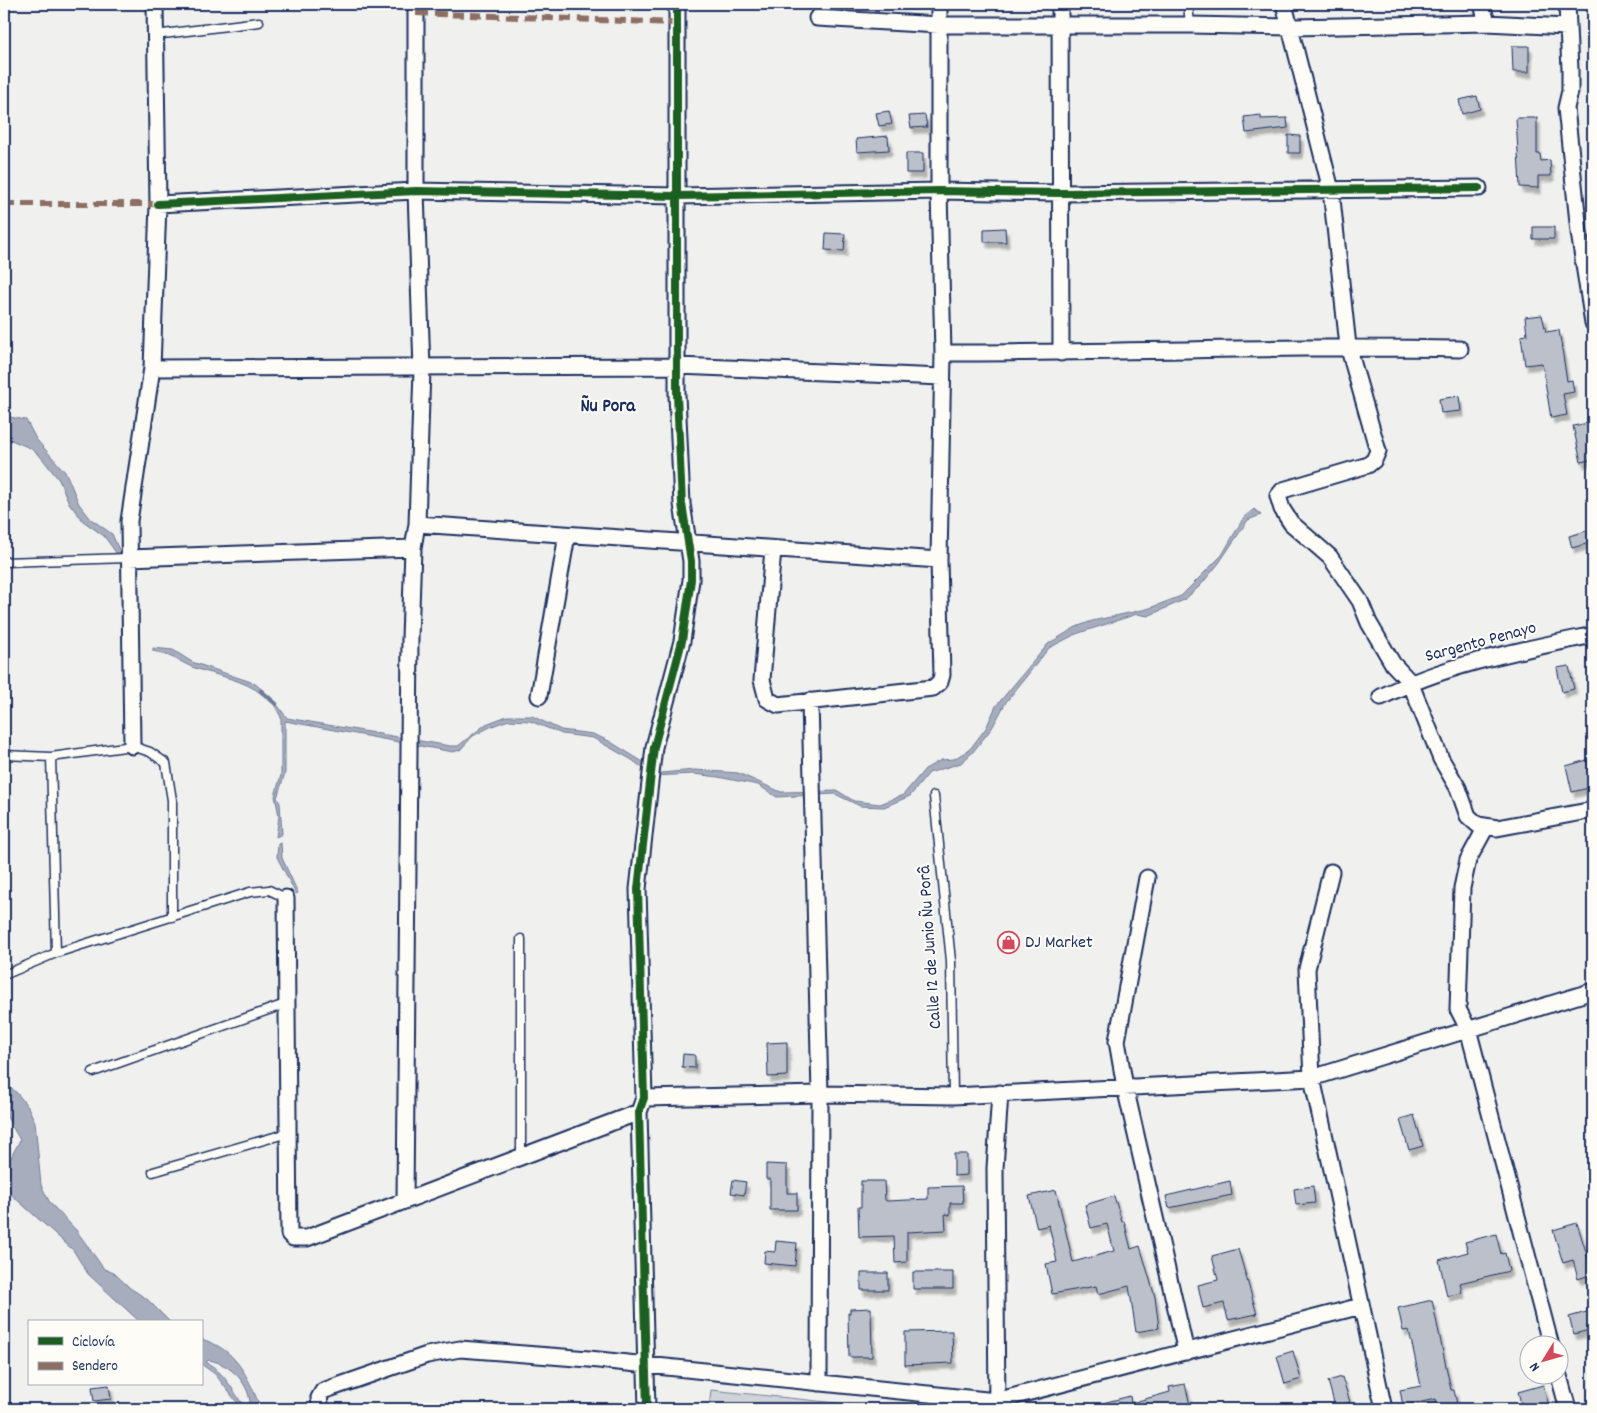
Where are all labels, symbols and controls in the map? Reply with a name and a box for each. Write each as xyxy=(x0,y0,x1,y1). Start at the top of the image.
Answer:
district label: Ñu Pora xyxy=(581,394,636,421)
street label: Sargento Penayo xyxy=(1423,616,1539,670)
street label: Calle 12 de Junio Ñu Porâ xyxy=(913,864,949,1030)
shop icon: DJ Market xyxy=(997,931,1021,955)
place label: DJ Market xyxy=(1025,931,1093,956)
legend xyxy=(28,1320,202,1386)
text: Ciclovía xyxy=(72,1332,115,1354)
north arrow xyxy=(1520,1336,1570,1386)
text: Sendero xyxy=(72,1356,118,1378)
text: N xyxy=(1525,1358,1545,1375)

